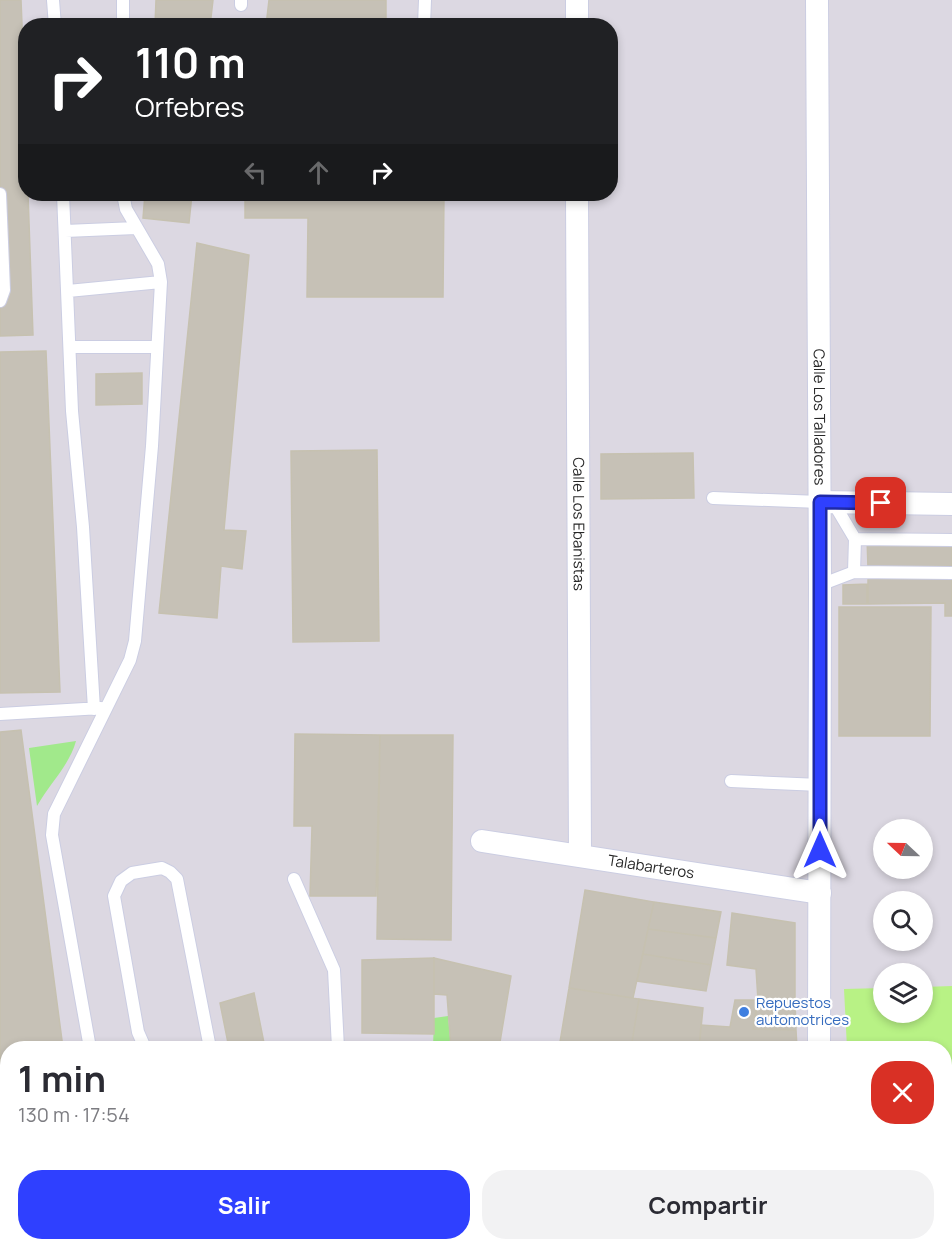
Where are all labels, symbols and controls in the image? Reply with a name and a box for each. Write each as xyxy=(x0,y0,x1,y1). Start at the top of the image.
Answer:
text: 110 m xyxy=(135,33,246,91)
icon: right xyxy=(36,42,114,120)
text: Orfebres xyxy=(135,88,245,125)
icon: left xyxy=(239,156,272,189)
icon: ahead xyxy=(302,156,335,189)
icon: right xyxy=(365,156,398,189)
street label: Calle Los Talladores xyxy=(809,349,830,485)
street label: Calle Los Ebanistas xyxy=(568,457,590,591)
pin xyxy=(855,477,906,528)
icon: arrive xyxy=(864,486,897,519)
position arrow xyxy=(788,818,852,882)
north arrow xyxy=(873,819,933,879)
map controls xyxy=(873,819,933,1023)
street label: Talabarteros xyxy=(606,849,696,884)
button: search xyxy=(873,891,933,951)
button: layers xyxy=(873,963,933,1023)
place label: Repuestos automotrices xyxy=(756,992,849,1030)
marker: Repuestos automotrices xyxy=(737,1005,751,1019)
text: 1 min xyxy=(18,1054,106,1103)
button: close xyxy=(871,1061,934,1124)
text: 130 m · 17:54 xyxy=(18,1101,130,1128)
button: Salir xyxy=(18,1170,470,1239)
button: Compartir xyxy=(482,1170,934,1239)

